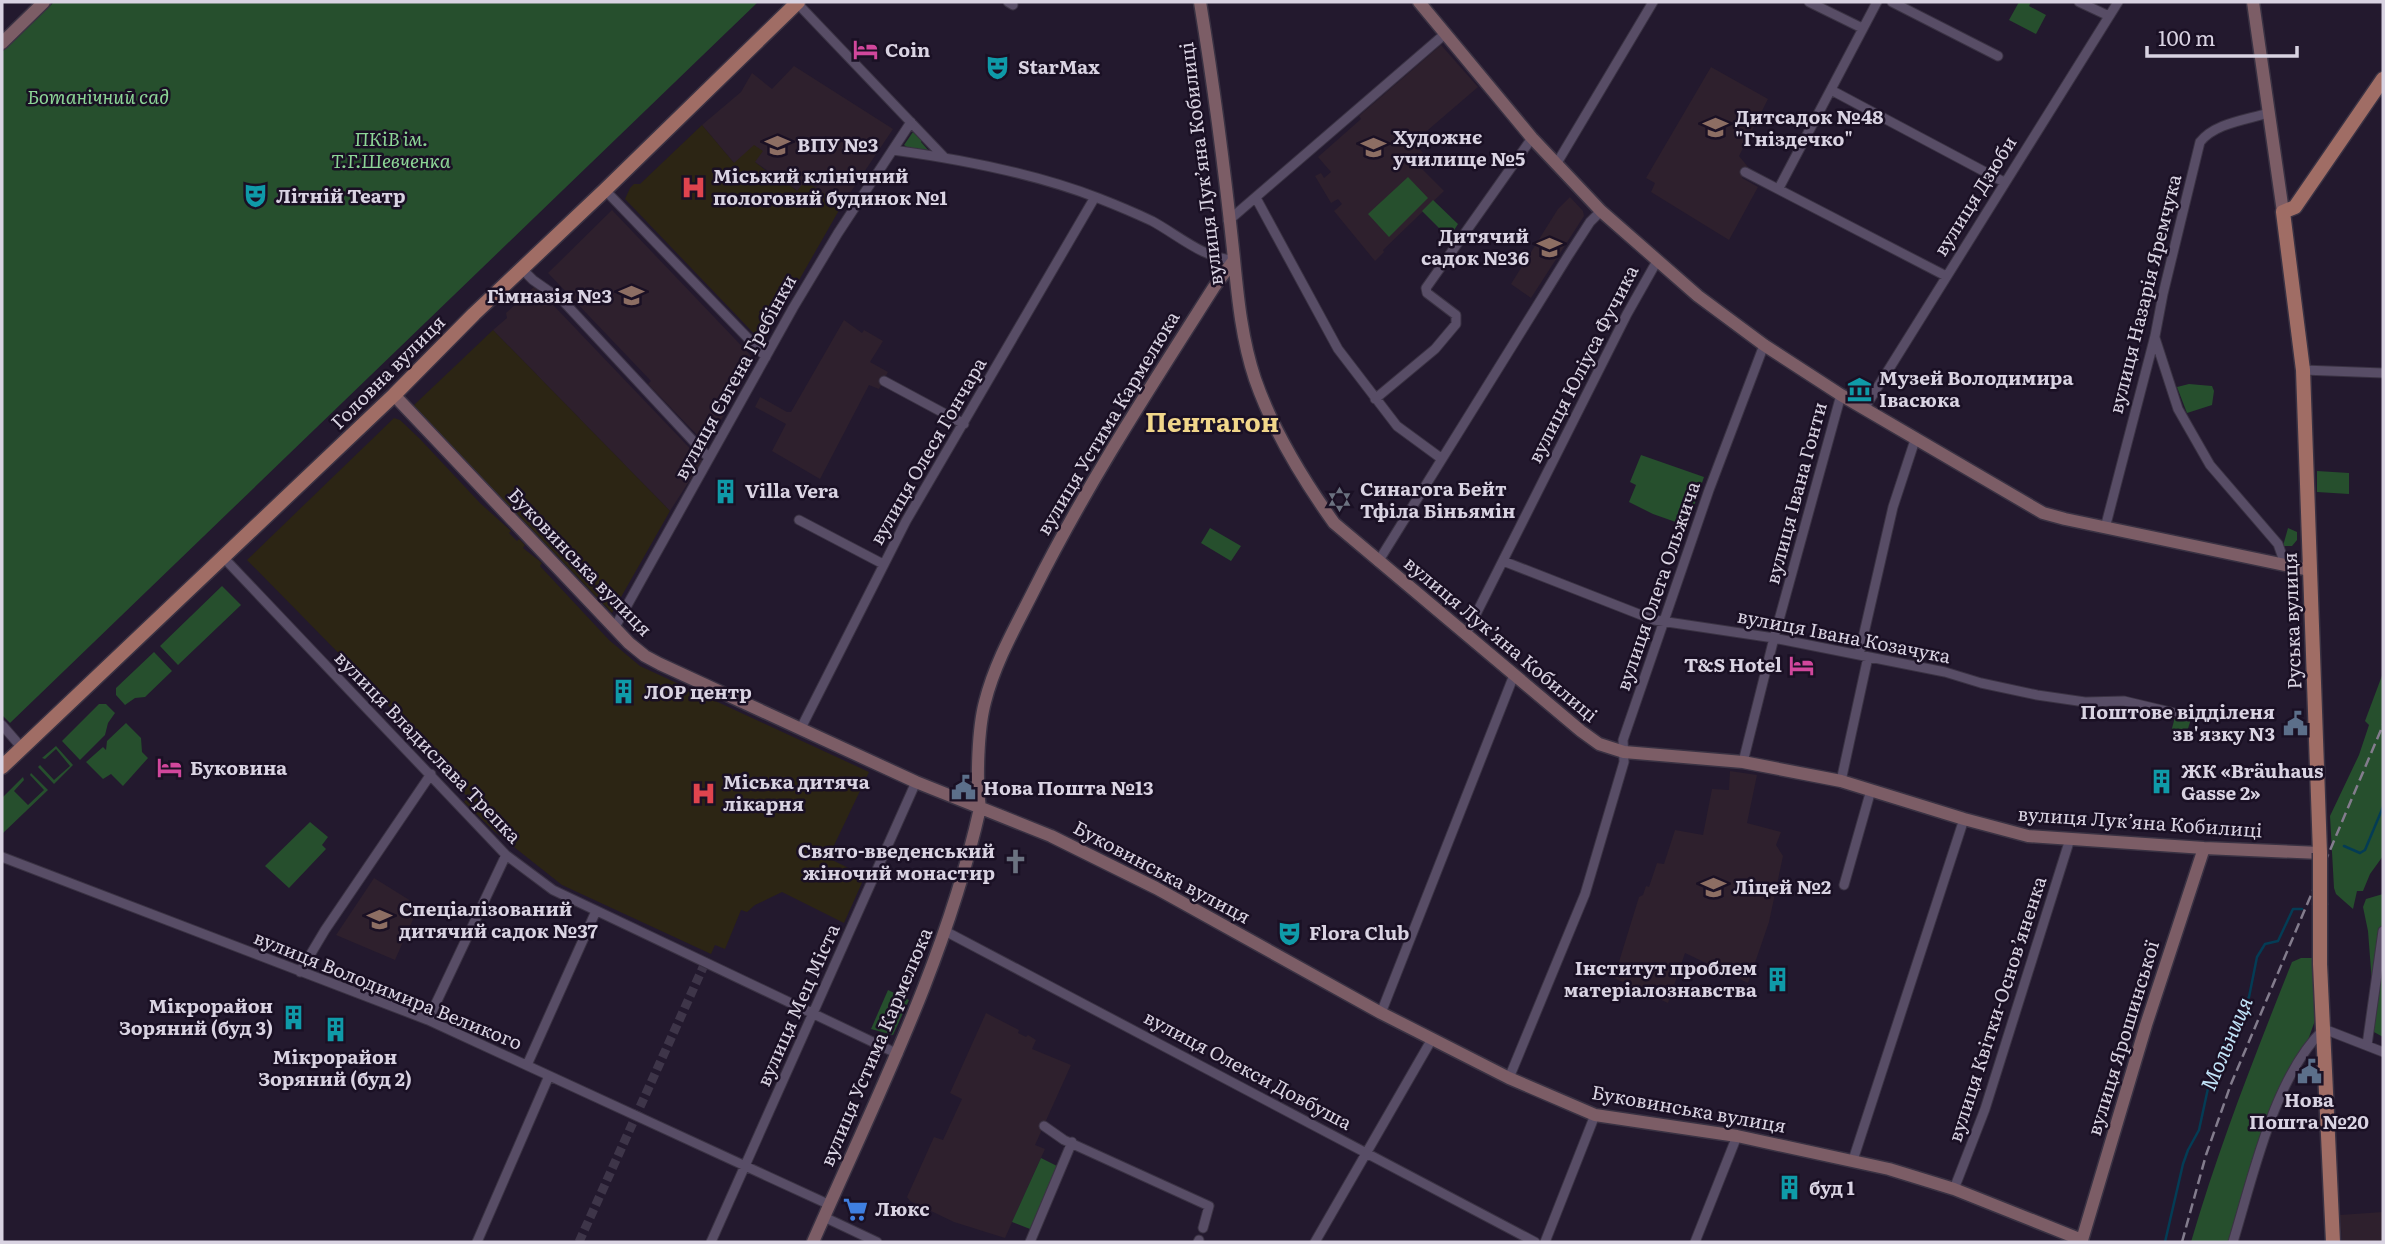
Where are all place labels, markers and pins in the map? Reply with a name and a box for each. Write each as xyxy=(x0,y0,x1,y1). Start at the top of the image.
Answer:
place label: Coin xyxy=(885,35,930,63)
hotel icon: Coin xyxy=(851,36,879,64)
place label: StarMax xyxy=(1018,52,1100,80)
theatre icon: StarMax xyxy=(984,53,1012,81)
place label: Дитсадок №48 "Гніздечко" xyxy=(1735,102,1884,152)
school or university icon: Дитсадок №48 "Гніздечко" xyxy=(1701,114,1729,142)
place label: Художнє училище №5 xyxy=(1393,122,1525,172)
place label: ВПУ №3 xyxy=(797,130,878,158)
school or university icon: ВПУ №3 xyxy=(763,131,791,159)
school or university icon: Художнє училище №5 xyxy=(1359,134,1387,162)
place label: Міський клінічний пологовий будинок №1 xyxy=(713,161,948,211)
hospital icon: Міський клінічний пологовий будинок №1 xyxy=(679,173,707,201)
place label: Літній Театр xyxy=(276,181,406,209)
theatre icon: Літній Театр xyxy=(242,182,270,210)
place label: Дитячий садок №36 xyxy=(1421,221,1529,271)
school or university icon: Дитячий садок №36 xyxy=(1535,233,1563,261)
place label: Гімназія №3 xyxy=(487,281,612,309)
school or university icon: Гімназія №3 xyxy=(618,282,646,310)
place label: Музей Володимира Івасюка xyxy=(1879,363,2073,413)
museum icon: Музей Володимира Івасюка xyxy=(1845,375,1873,403)
place label: Синагога Бейт Тфіла Біньямін xyxy=(1360,474,1515,524)
place label: Villa Vera xyxy=(745,476,839,504)
building icon: Villa Vera xyxy=(711,477,739,505)
synagogue icon: Синагога Бейт Тфіла Біньямін xyxy=(1326,486,1354,514)
place label: T&S Hotel xyxy=(1684,650,1782,678)
hotel icon: T&S Hotel xyxy=(1788,651,1816,679)
place label: ЛОР центр xyxy=(644,677,752,705)
building icon: ЛОР центр xyxy=(610,678,638,706)
place label: Поштове відділеня зв'язку N3 xyxy=(2080,697,2275,747)
public building icon: Поштове відділеня зв'язку N3 xyxy=(2281,709,2309,737)
place label: Буковина xyxy=(190,753,287,781)
hotel icon: Буковина xyxy=(156,754,184,782)
place label: ЖК «Bräuhaus Gasse 2» xyxy=(2181,756,2323,806)
place label: Міська дитяча лікарня xyxy=(723,767,870,817)
building icon: ЖК «Bräuhaus Gasse 2» xyxy=(2147,768,2175,796)
place label: Нова Пошта №13 xyxy=(983,773,1154,801)
public building icon: Нова Пошта №13 xyxy=(949,774,977,802)
hospital icon: Міська дитяча лікарня xyxy=(689,779,717,807)
place label: Свято-введенський жіночий монастир xyxy=(798,836,995,886)
church icon: Свято-введенський жіночий монастир xyxy=(1001,848,1029,876)
place label: Ліцей №2 xyxy=(1733,872,1831,900)
school or university icon: Ліцей №2 xyxy=(1699,873,1727,901)
place label: Спеціалізований дитячий садок №37 xyxy=(399,894,598,944)
school or university icon: Спеціалізований дитячий садок №37 xyxy=(365,906,393,934)
place label: Flora Club xyxy=(1309,918,1409,946)
theatre icon: Flora Club xyxy=(1275,919,1303,947)
place label: Інститут проблем матеріалознавства xyxy=(1564,953,1757,1003)
building icon: Інститут проблем матеріалознавства xyxy=(1763,965,1791,993)
place label: Мікрорайон Зоряний (буд 3) xyxy=(119,991,273,1041)
building icon: Мікрорайон Зоряний (буд 3) xyxy=(279,1003,307,1031)
building icon: Мікрорайон Зоряний (буд 2) xyxy=(321,1015,349,1043)
place label: Мікрорайон Зоряний (буд 2) xyxy=(258,1042,412,1092)
public building icon: Нова Пошта №20 xyxy=(2295,1058,2323,1086)
place label: Нова Пошта №20 xyxy=(2249,1085,2369,1135)
place label: буд 1 xyxy=(1809,1173,1855,1201)
building icon: буд 1 xyxy=(1775,1174,1803,1202)
place label: Люкс xyxy=(875,1194,930,1222)
supermarket icon: Люкс xyxy=(841,1195,869,1223)

